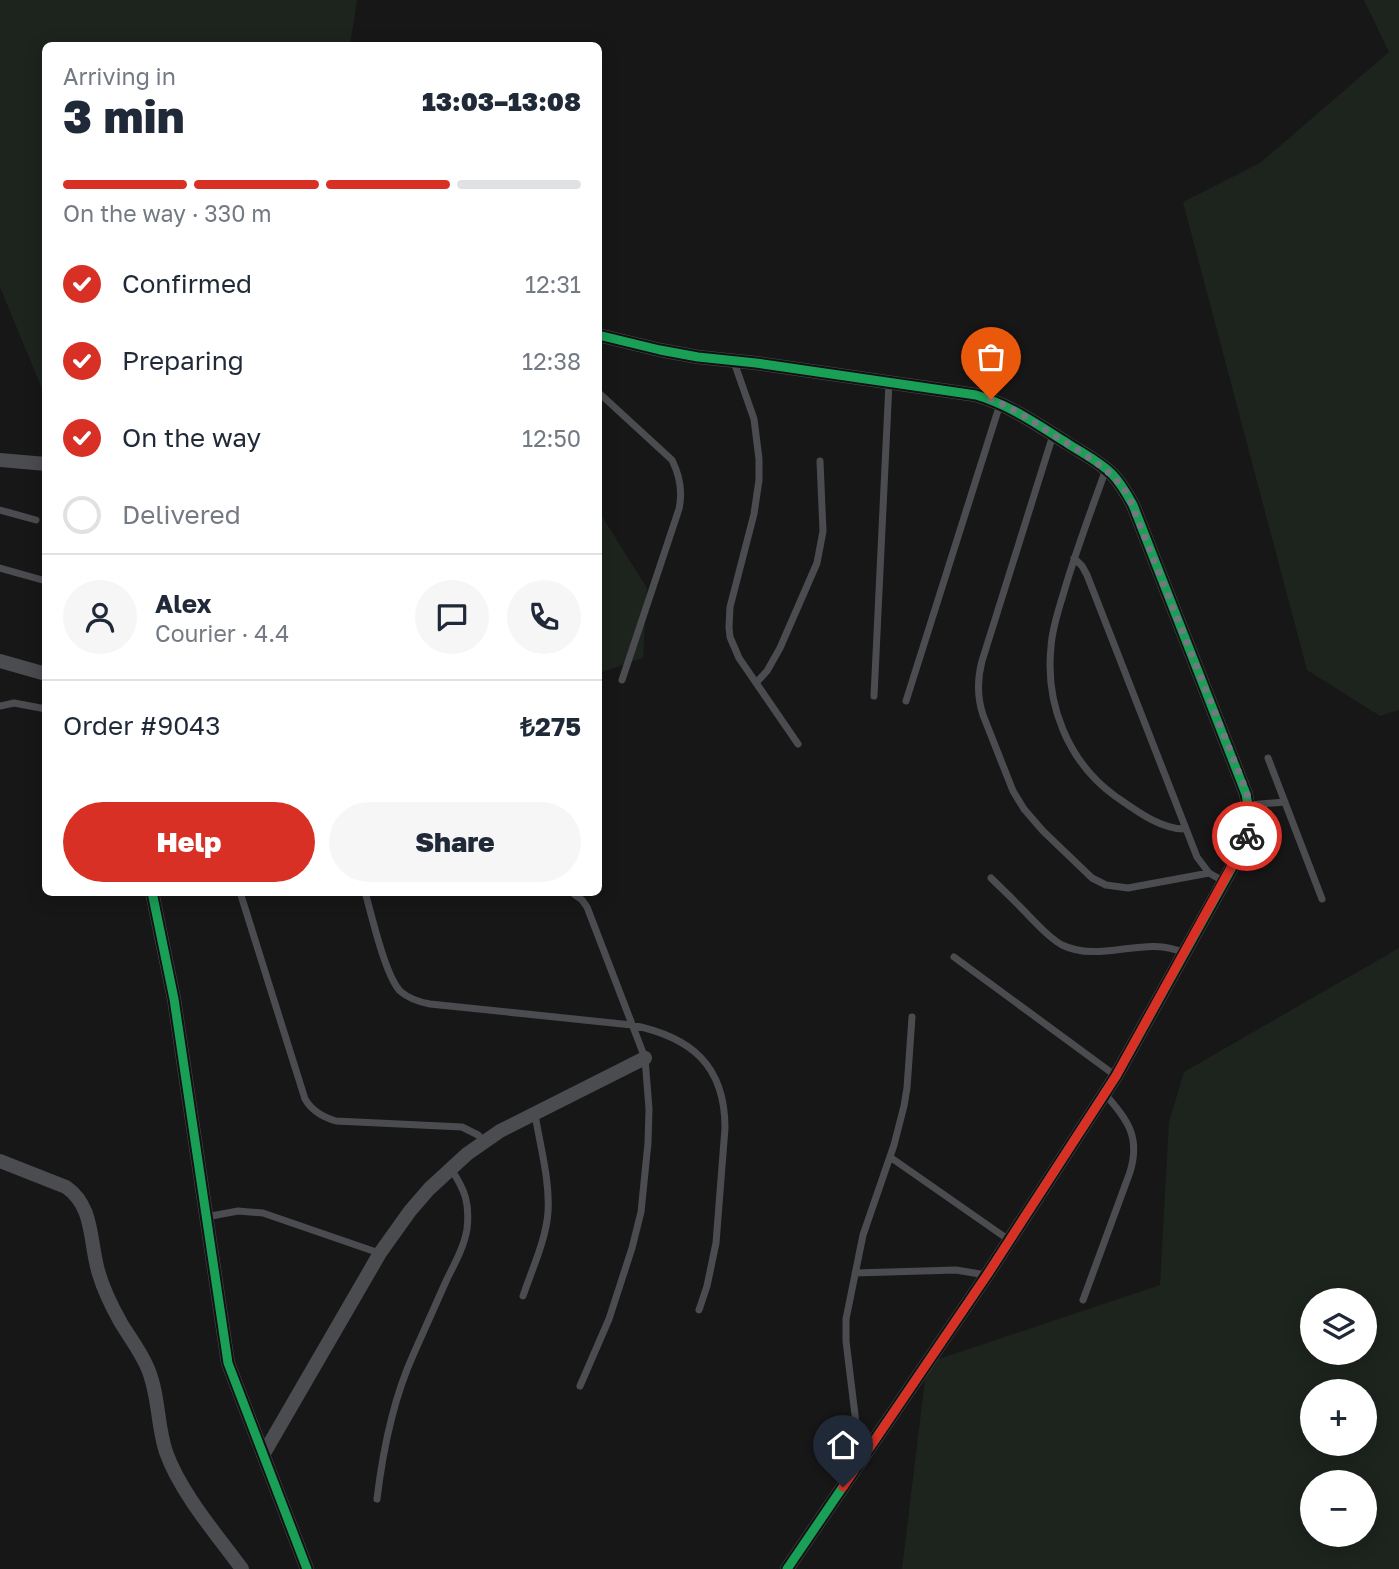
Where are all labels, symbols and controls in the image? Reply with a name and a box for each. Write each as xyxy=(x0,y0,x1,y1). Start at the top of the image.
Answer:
text: Arriving in xyxy=(63,62,176,90)
text: 13:03–13:08 xyxy=(422,86,581,117)
text: 3 min xyxy=(63,88,185,143)
text: On the way · 330 m xyxy=(63,199,272,227)
icon: check xyxy=(63,265,101,303)
text: Confirmed xyxy=(122,268,252,299)
text: 12:31 xyxy=(525,270,581,298)
pin xyxy=(961,327,1021,399)
icon: bag xyxy=(972,338,1010,376)
icon: check xyxy=(63,342,101,380)
text: Preparing xyxy=(122,345,244,376)
text: 12:38 xyxy=(522,347,581,375)
icon: check xyxy=(63,419,101,457)
text: On the way xyxy=(122,422,261,453)
text: 12:50 xyxy=(522,424,581,452)
text: Delivered xyxy=(122,499,241,530)
button: person xyxy=(63,580,137,654)
button: chat xyxy=(415,580,489,654)
button: phone xyxy=(507,580,581,654)
text: Alex xyxy=(155,588,212,619)
text: Courier · 4.4 xyxy=(155,619,289,647)
text: Order #9043 xyxy=(63,710,220,741)
text: ₺275 xyxy=(520,711,581,742)
courier xyxy=(1212,801,1282,871)
button: Help xyxy=(63,802,315,882)
button: Share xyxy=(329,802,581,882)
icon: bike xyxy=(1228,817,1266,855)
map controls xyxy=(1300,1288,1377,1547)
button: layers xyxy=(1300,1288,1377,1365)
button: + xyxy=(1300,1379,1377,1456)
pin xyxy=(813,1415,873,1487)
icon: home xyxy=(824,1426,862,1464)
button: − xyxy=(1300,1470,1377,1547)

